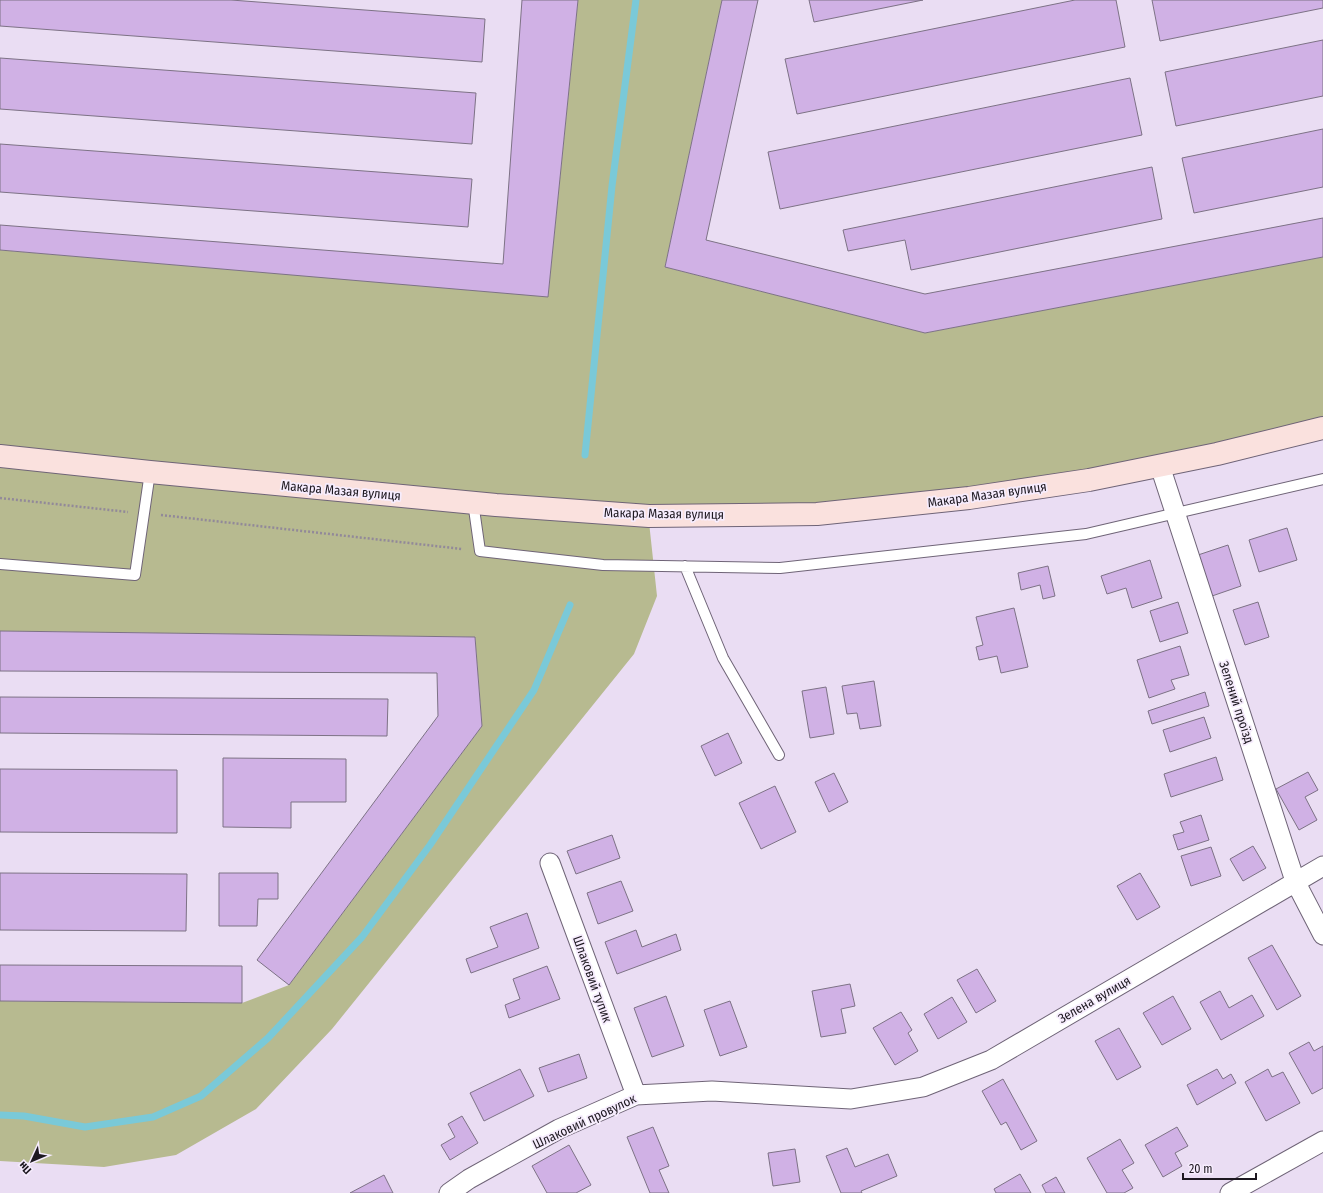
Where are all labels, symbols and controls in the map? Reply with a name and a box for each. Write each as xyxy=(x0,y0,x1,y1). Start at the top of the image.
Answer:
street label: Макара Мазая вулиця xyxy=(280,478,402,503)
street label: Макара Мазая вулиця xyxy=(926,479,1048,510)
street label: Макара Мазая вулиця xyxy=(604,505,724,522)
street label: Зелений проїзд xyxy=(1216,659,1257,746)
street label: Шлаковий тупик xyxy=(570,934,615,1025)
street label: Зелена вулиця xyxy=(1055,973,1133,1026)
street label: Шлаковий провулок xyxy=(530,1091,638,1152)
north arrow xyxy=(12,1141,52,1181)
scale bar xyxy=(1183,1155,1256,1181)
text: Пн xyxy=(16,1158,34,1177)
text: 20 m xyxy=(1189,1162,1213,1176)

